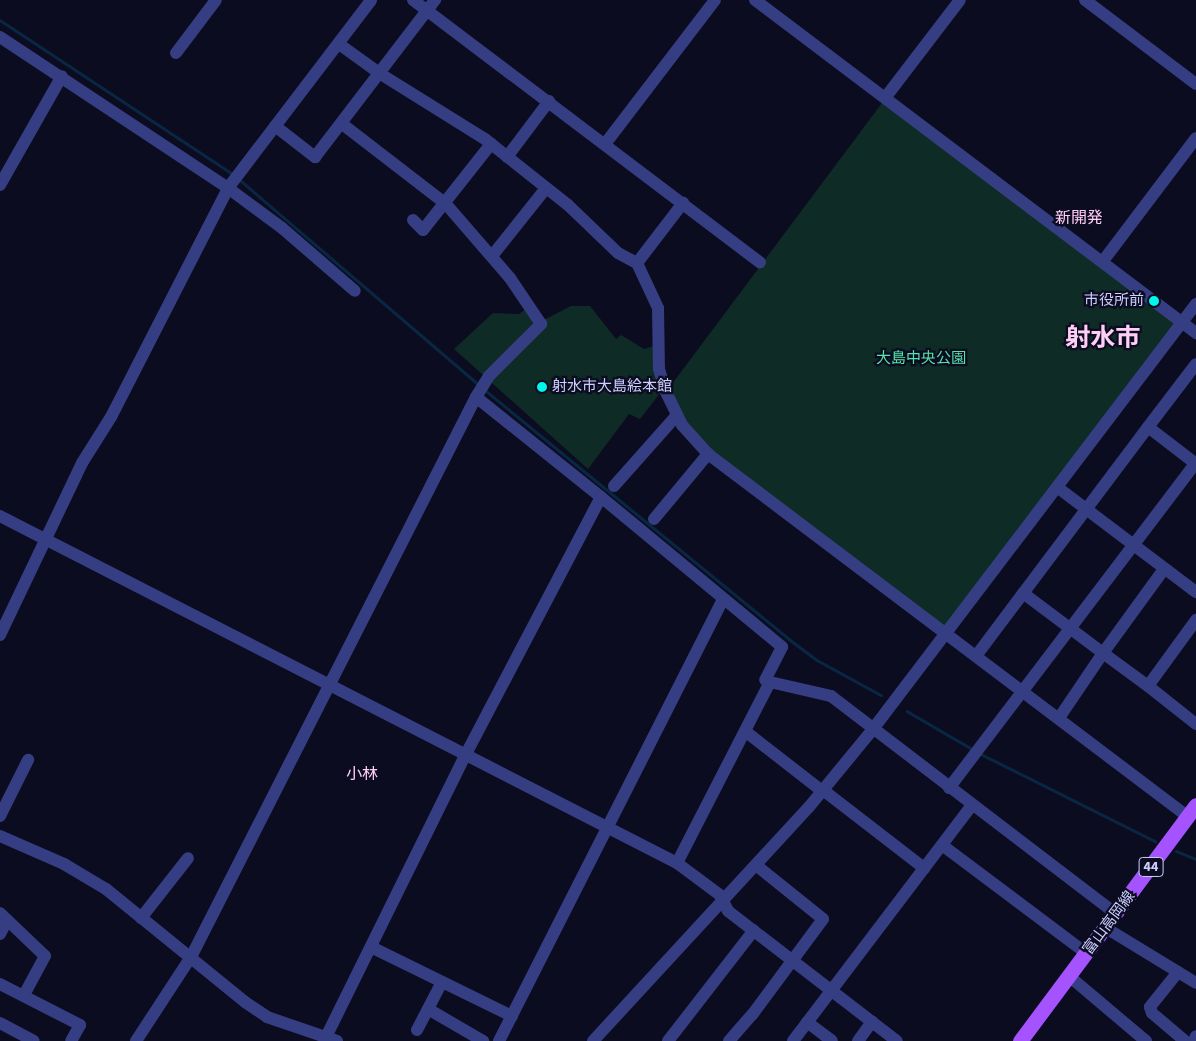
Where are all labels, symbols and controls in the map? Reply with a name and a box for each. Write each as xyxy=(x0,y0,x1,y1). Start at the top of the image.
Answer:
district label: 新開発 xyxy=(1055,208,1103,228)
place label: 市役所前 xyxy=(1084,292,1144,310)
marker: 市役所前 xyxy=(1148,295,1160,307)
district label: 射水市 xyxy=(1066,323,1140,353)
park label: 大島中央公園 xyxy=(876,350,966,368)
place label: 射水市大島絵本館 xyxy=(552,378,672,396)
marker: 射水市大島絵本館 xyxy=(536,381,548,393)
district label: 小林 xyxy=(346,764,378,784)
road number: 44 xyxy=(1138,856,1164,879)
street label: 富山高岡線 xyxy=(1079,888,1139,958)

